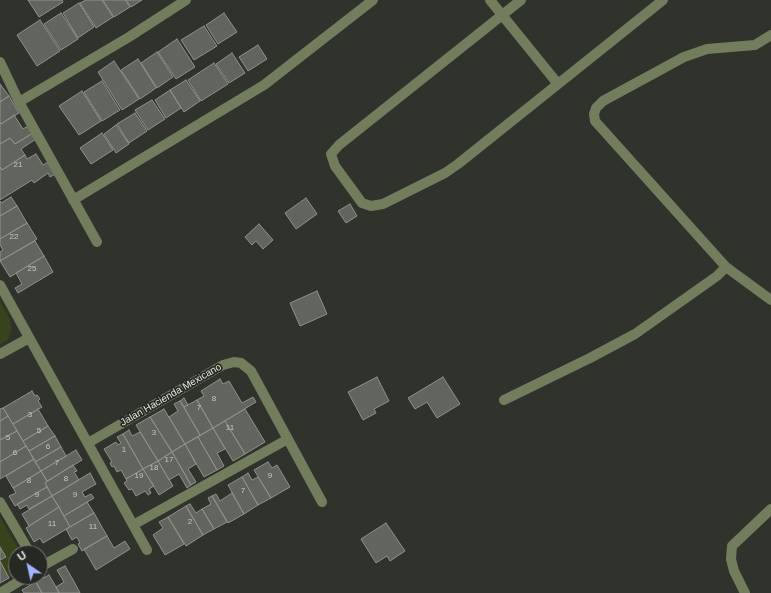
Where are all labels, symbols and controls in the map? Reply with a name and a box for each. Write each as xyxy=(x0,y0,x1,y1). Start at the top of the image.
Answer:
house number: 21 xyxy=(14,160,22,170)
house number: 22 xyxy=(10,232,18,242)
house number: 25 xyxy=(28,264,36,274)
street label: Jalan Hacienda Mexicano xyxy=(118,361,224,429)
house number: 8 xyxy=(212,394,216,404)
house number: 7 xyxy=(197,403,201,413)
house number: 3 xyxy=(28,410,32,420)
house number: 11 xyxy=(226,423,234,433)
house number: 5 xyxy=(37,426,41,436)
house number: 3 xyxy=(152,428,156,438)
house number: 5 xyxy=(6,433,10,443)
house number: 6 xyxy=(46,442,50,452)
house number: 1 xyxy=(122,445,126,455)
house number: 6 xyxy=(13,448,17,458)
house number: 17 xyxy=(165,455,173,465)
house number: 7 xyxy=(55,458,59,468)
house number: 18 xyxy=(150,463,158,473)
house number: 19 xyxy=(135,471,143,481)
house number: 9 xyxy=(268,471,272,481)
house number: 8 xyxy=(64,474,68,484)
house number: 8 xyxy=(27,476,31,486)
house number: 7 xyxy=(241,486,245,496)
house number: 9 xyxy=(35,490,39,500)
house number: 9 xyxy=(73,490,77,500)
house number: 2 xyxy=(188,517,192,527)
house number: 11 xyxy=(48,519,56,529)
house number: 11 xyxy=(89,522,97,532)
north arrow xyxy=(8,545,48,585)
text: U xyxy=(15,549,28,563)

